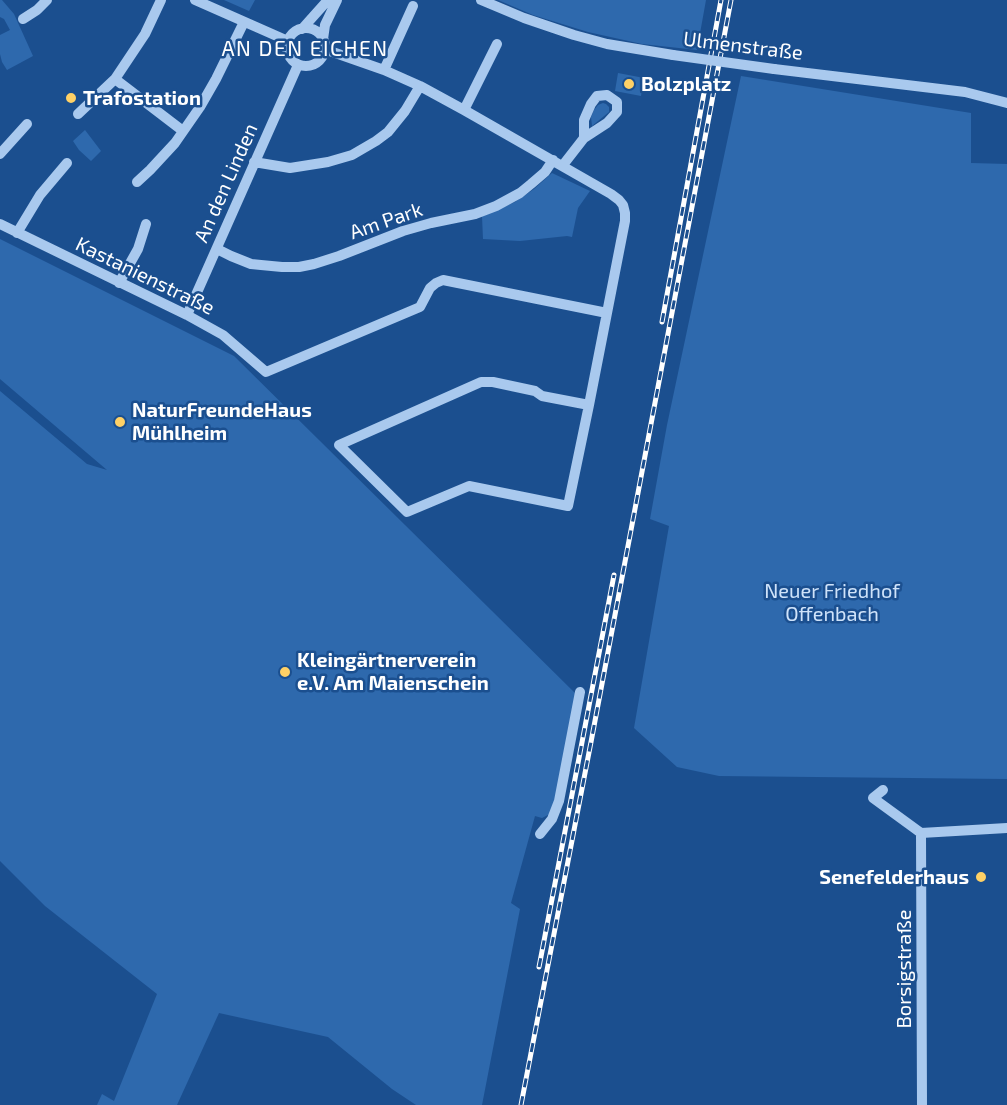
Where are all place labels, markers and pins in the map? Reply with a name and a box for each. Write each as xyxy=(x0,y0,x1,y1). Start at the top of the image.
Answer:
place label: Bolzplatz xyxy=(641,72,731,96)
marker: Bolzplatz xyxy=(622,77,636,91)
place label: Trafostation xyxy=(83,86,201,110)
marker: Trafostation xyxy=(64,91,78,105)
place label: NaturFreundeHaus Mühlheim xyxy=(132,398,312,445)
marker: NaturFreundeHaus Mühlheim xyxy=(113,415,127,429)
place label: Kleingärtnerverein e.V. Am Maienschein xyxy=(297,648,489,695)
marker: Kleingärtnerverein e.V. Am Maienschein xyxy=(278,665,292,679)
place label: Senefelderhaus xyxy=(819,865,969,889)
marker: Senefelderhaus xyxy=(974,870,988,884)

